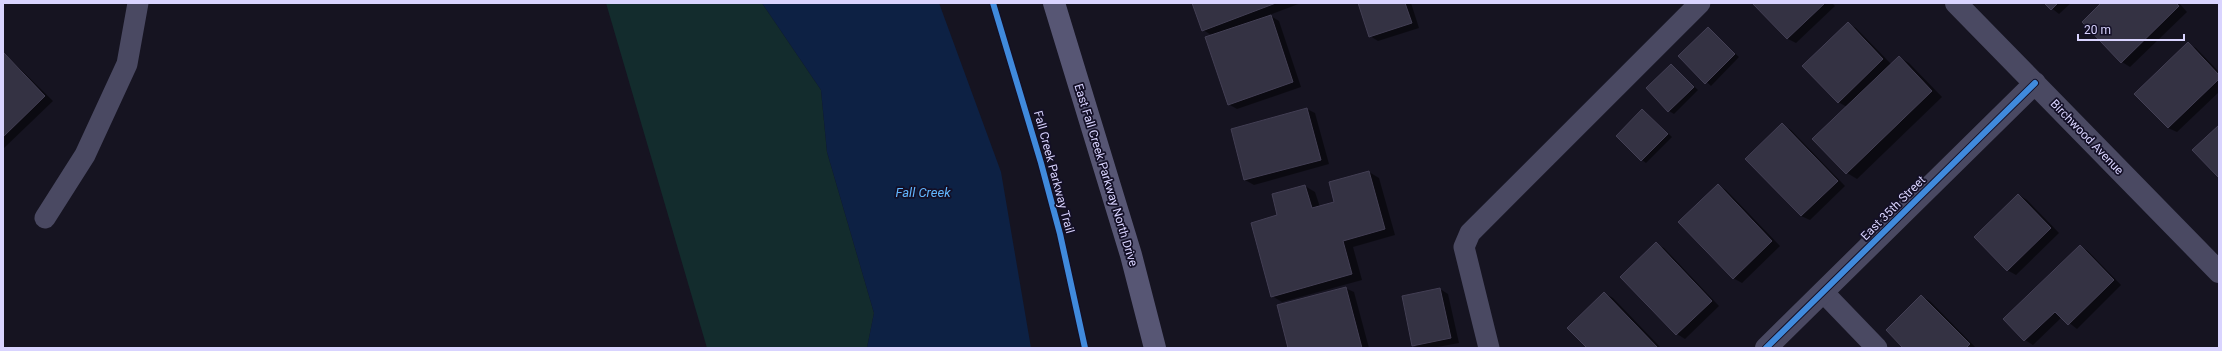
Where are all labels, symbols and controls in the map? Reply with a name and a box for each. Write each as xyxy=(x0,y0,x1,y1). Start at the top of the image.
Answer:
scale bar xyxy=(2078,16,2184,42)
text: 20 m xyxy=(2084,23,2111,37)
street label: East Fall Creek Parkway North Drive xyxy=(1071,82,1141,268)
street label: Birchwood Avenue xyxy=(2048,97,2126,177)
street label: Fall Creek Parkway Trail xyxy=(1031,109,1077,235)
street label: East 35th Street xyxy=(1858,173,1928,243)
water label: Fall Creek xyxy=(895,185,951,200)

